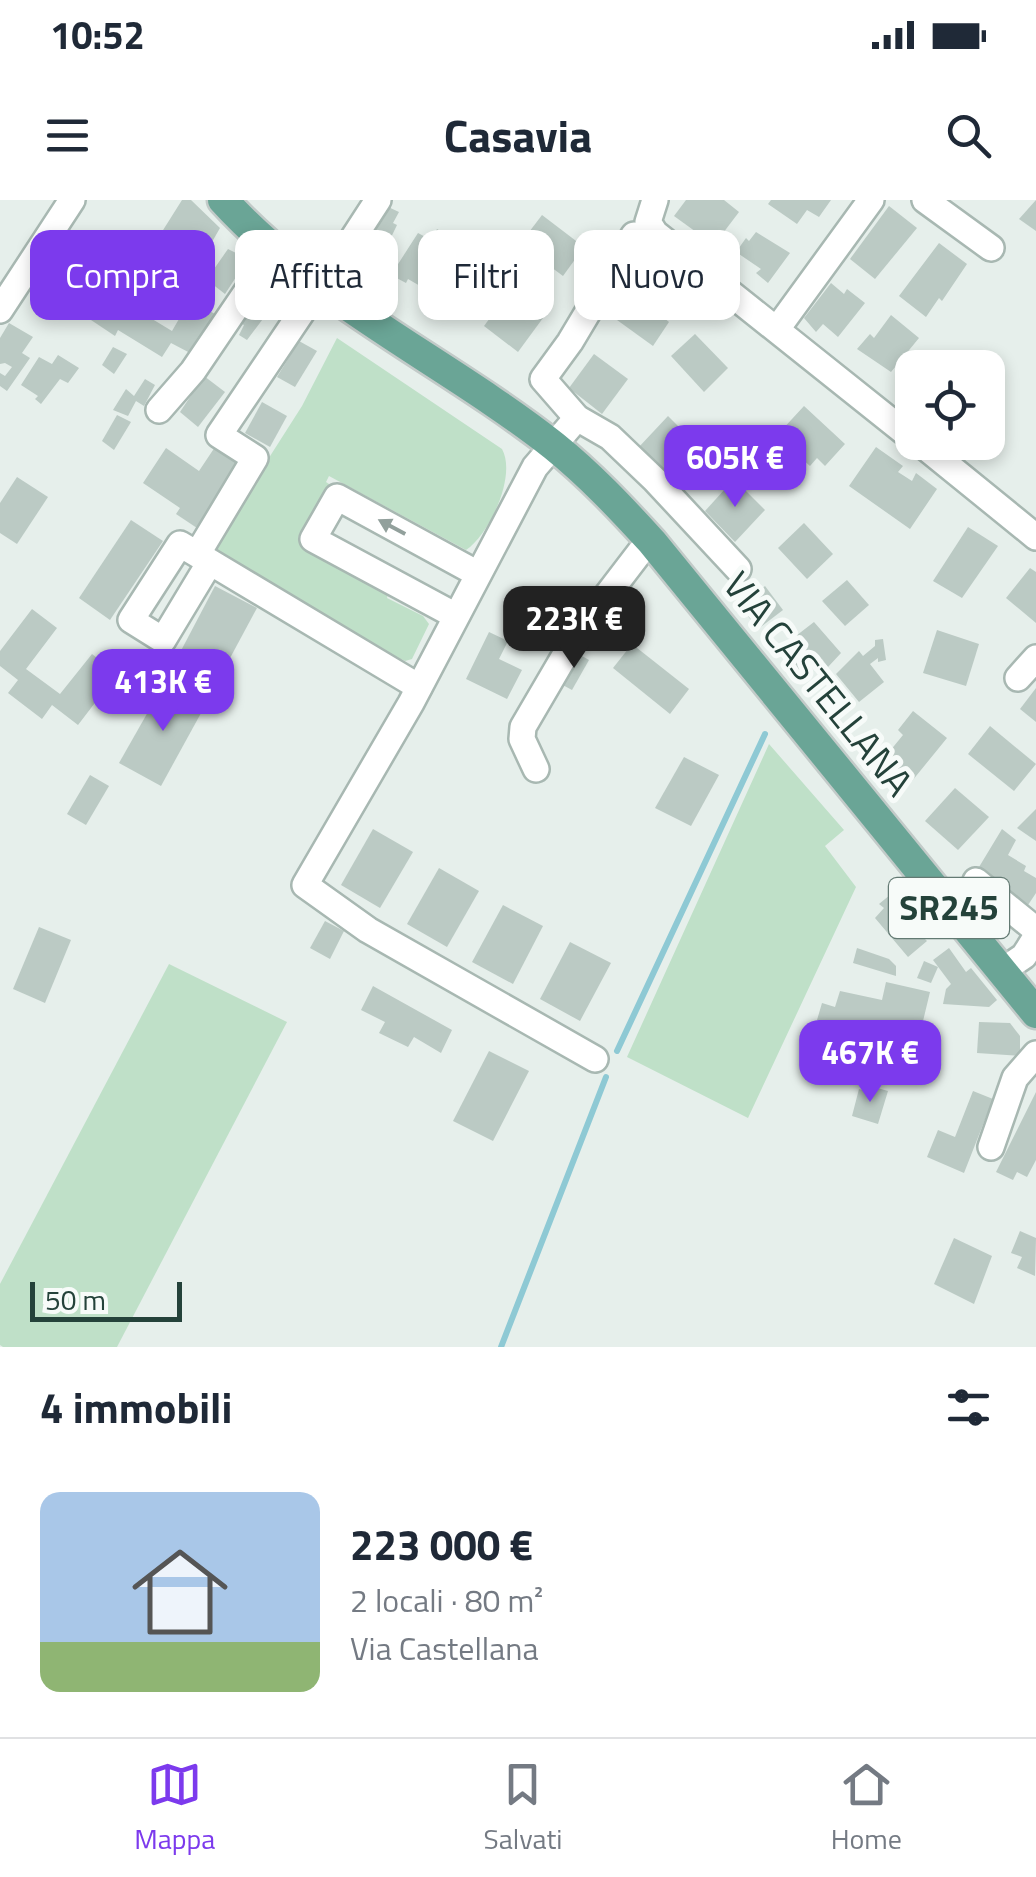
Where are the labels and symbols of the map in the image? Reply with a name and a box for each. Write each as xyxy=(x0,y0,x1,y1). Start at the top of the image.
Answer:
pin: 605K € xyxy=(654,425,816,510)
one-way arrow xyxy=(378,519,407,536)
street label: VIA CASTELLANA xyxy=(710,558,928,808)
pin: 223K € xyxy=(493,586,655,671)
pin: 413K € xyxy=(82,649,244,734)
road number: SR245 xyxy=(889,878,1009,938)
pin: 467K € xyxy=(789,1020,951,1105)
scale bar xyxy=(30,1277,182,1322)

